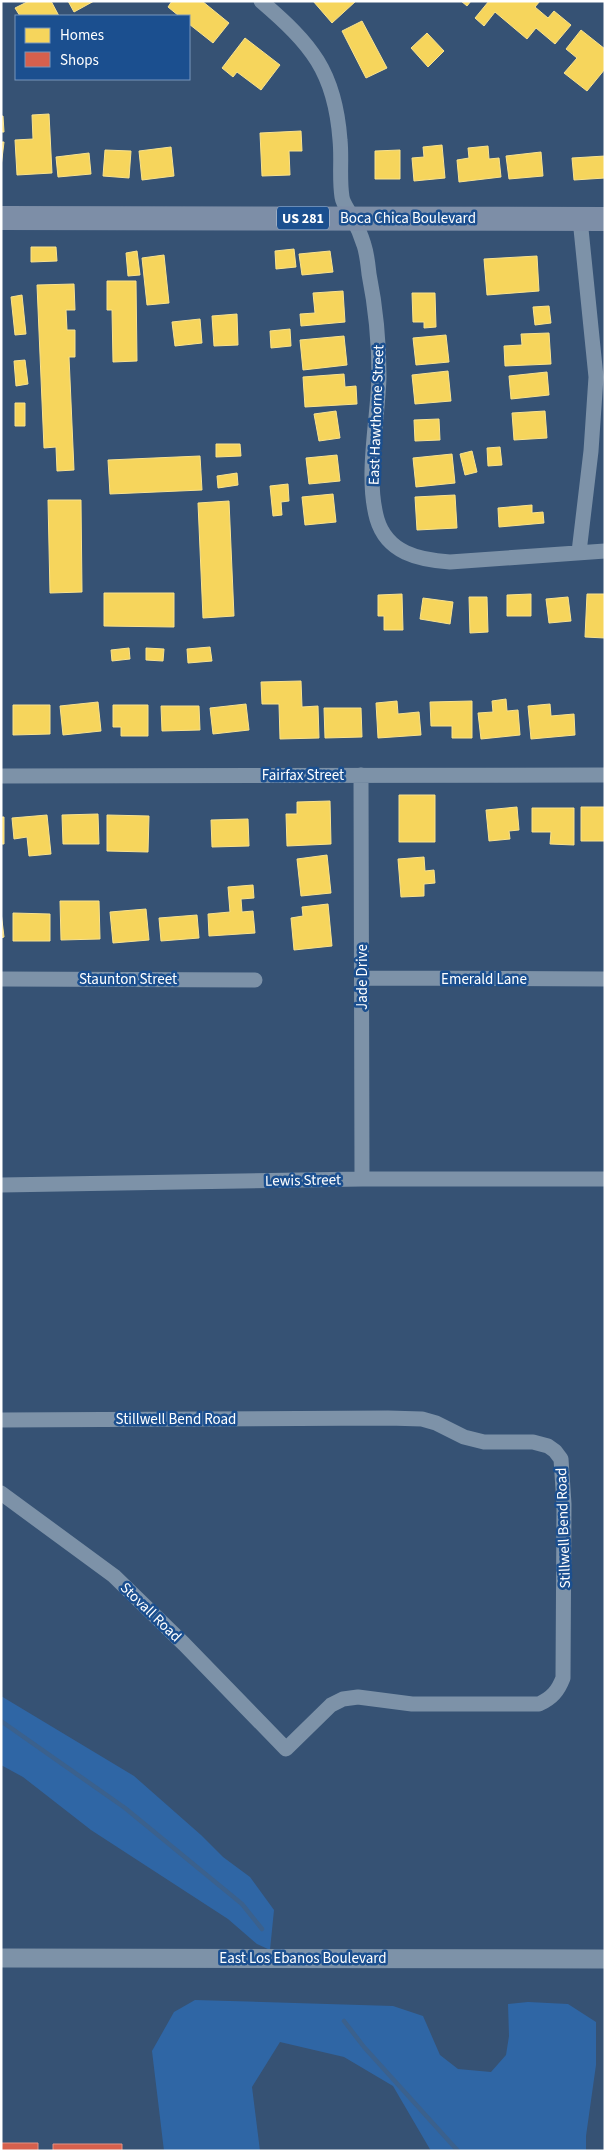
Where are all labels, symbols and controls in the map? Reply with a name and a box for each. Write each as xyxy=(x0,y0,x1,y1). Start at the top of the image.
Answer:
legend xyxy=(15,15,190,80)
text: Homes xyxy=(60,25,104,46)
text: Shops xyxy=(60,50,99,71)
road number: US 281 xyxy=(277,207,329,230)
street label: Boca Chica Boulevard xyxy=(340,208,476,229)
street label: East Hawthorne Street xyxy=(364,344,389,486)
street label: Fairfax Street xyxy=(262,765,344,786)
street label: Jade Drive xyxy=(352,944,373,1010)
street label: Staunton Street xyxy=(79,969,177,990)
street label: Emerald Lane xyxy=(441,969,527,990)
street label: Lewis Street xyxy=(265,1169,341,1192)
street label: Stillwell Bend Road xyxy=(116,1409,236,1430)
street label: Stillwell Bend Road xyxy=(551,1467,576,1589)
street label: Stovall Road xyxy=(115,1578,186,1647)
street label: East Los Ebanos Boulevard xyxy=(219,1948,387,1969)

